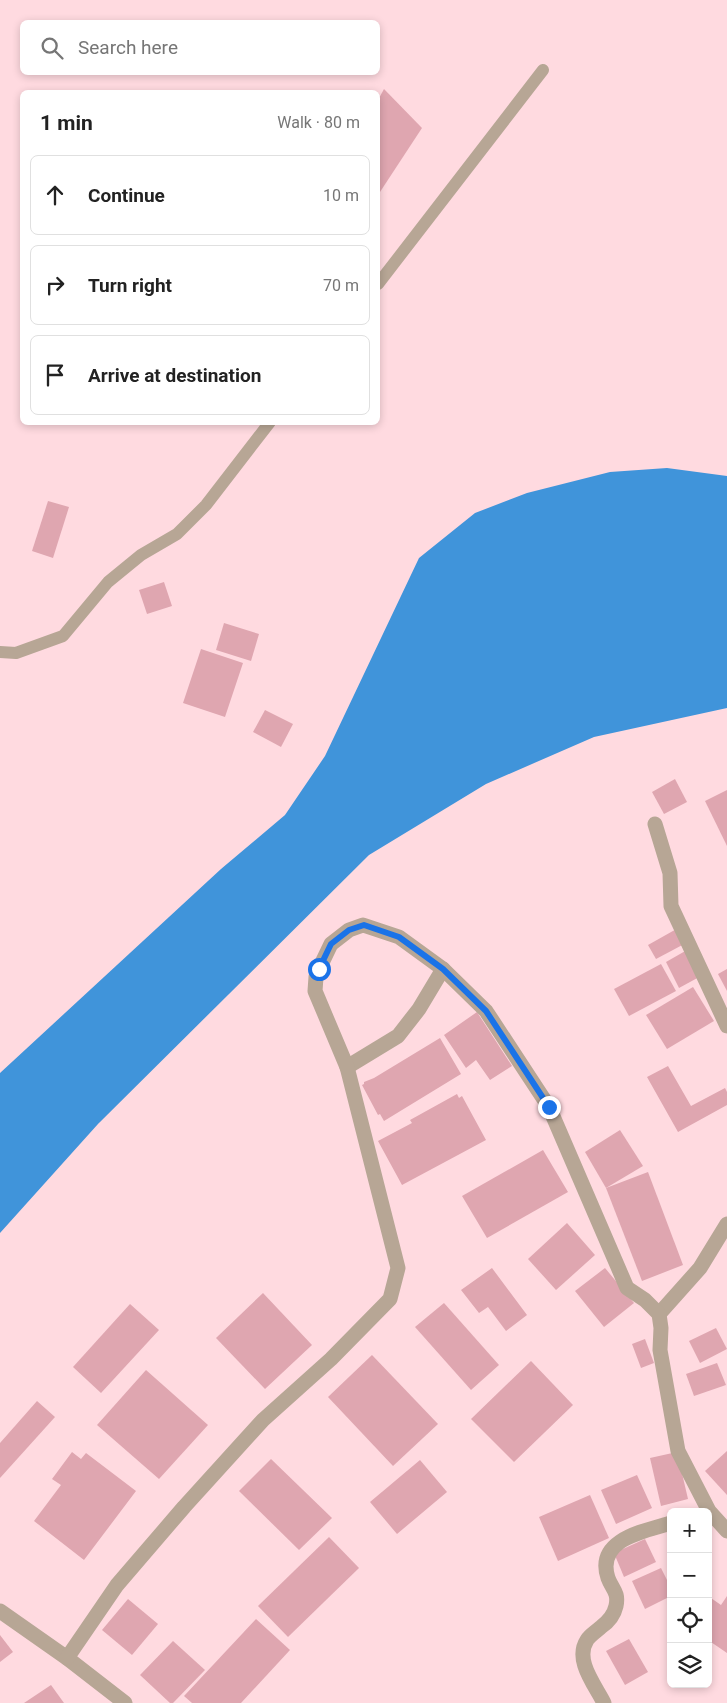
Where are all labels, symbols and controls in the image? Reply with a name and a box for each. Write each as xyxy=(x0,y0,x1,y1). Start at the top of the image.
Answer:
search box xyxy=(20,20,380,75)
icon: search xyxy=(38,34,66,62)
text: Search here xyxy=(78,36,178,59)
text: 1 min xyxy=(40,111,93,135)
text: Walk · 80 m xyxy=(277,113,360,132)
icon: ahead xyxy=(41,181,69,209)
text: Continue xyxy=(88,184,165,207)
text: 10 m xyxy=(323,186,359,205)
icon: right xyxy=(41,271,69,299)
text: Turn right xyxy=(88,274,172,297)
text: 70 m xyxy=(323,276,359,295)
icon: arrive xyxy=(41,361,69,389)
text: Arrive at destination xyxy=(88,364,261,387)
route start xyxy=(308,958,331,981)
route end xyxy=(538,1096,561,1119)
map controls xyxy=(667,1508,712,1688)
button: + xyxy=(667,1508,712,1553)
button: − xyxy=(667,1553,712,1598)
button: locate xyxy=(667,1598,712,1643)
button: layers xyxy=(667,1643,712,1688)

